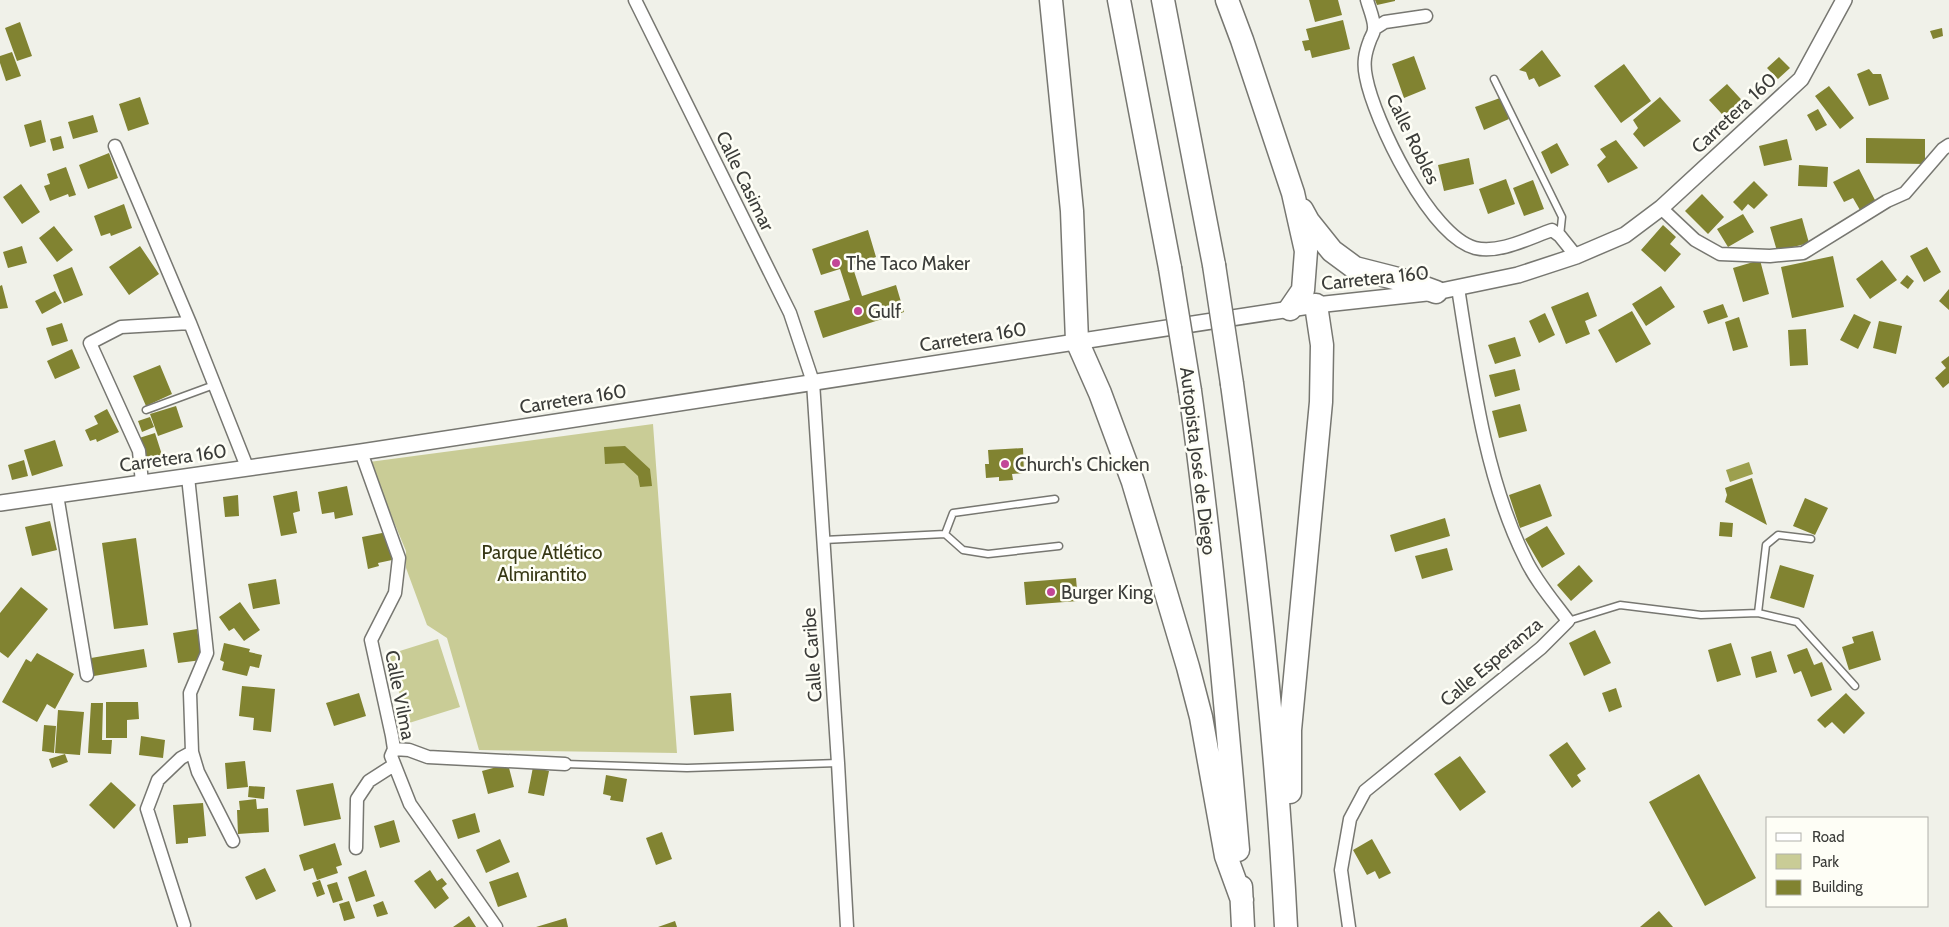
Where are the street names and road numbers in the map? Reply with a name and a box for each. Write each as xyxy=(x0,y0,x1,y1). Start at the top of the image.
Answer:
street label: Carretera 160 xyxy=(1687,68,1781,158)
street label: Calle Robles xyxy=(1381,90,1445,188)
street label: Calle Casimar xyxy=(711,127,779,235)
street label: Carretera 160 xyxy=(1320,261,1430,295)
street label: Carretera 160 xyxy=(918,317,1028,357)
street label: Autopista José de Diego xyxy=(1175,366,1221,556)
street label: Carretera 160 xyxy=(518,379,628,419)
street label: Carretera 160 xyxy=(118,439,228,477)
street label: Calle Caribe xyxy=(797,607,827,703)
street label: Calle Esperanza xyxy=(1435,613,1547,711)
street label: Calle Vilma xyxy=(380,648,420,742)

